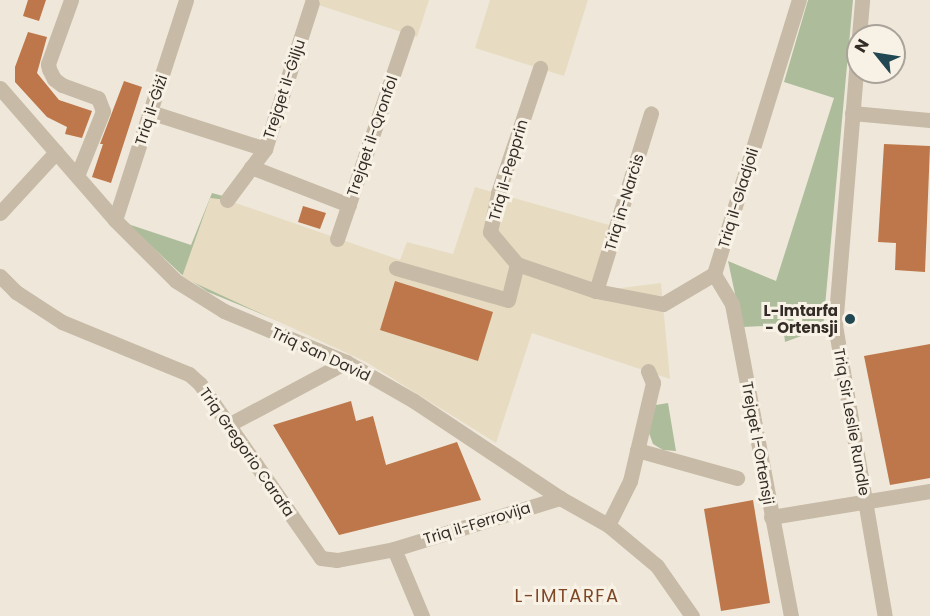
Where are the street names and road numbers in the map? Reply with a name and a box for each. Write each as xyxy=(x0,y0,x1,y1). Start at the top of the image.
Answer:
street label: Trejqet il-Ġilju xyxy=(259,37,309,141)
street label: Triq il-Ġiżi xyxy=(131,72,171,148)
street label: Trejqet il-Qronfol xyxy=(343,73,401,199)
street label: Triq il-Pepprin xyxy=(485,117,531,223)
street label: Triq il-Gladjoli xyxy=(714,146,762,250)
street label: Triq in-Narċis xyxy=(601,152,647,252)
street label: Triq San David xyxy=(269,323,373,385)
street label: Triq Sir Leslie Rundle xyxy=(830,347,874,497)
street label: Trejqet l-Ortensji xyxy=(738,380,778,506)
street label: Triq Gregorio Carafa xyxy=(196,384,298,520)
street label: Triq il-Ferrovija xyxy=(421,498,533,548)

